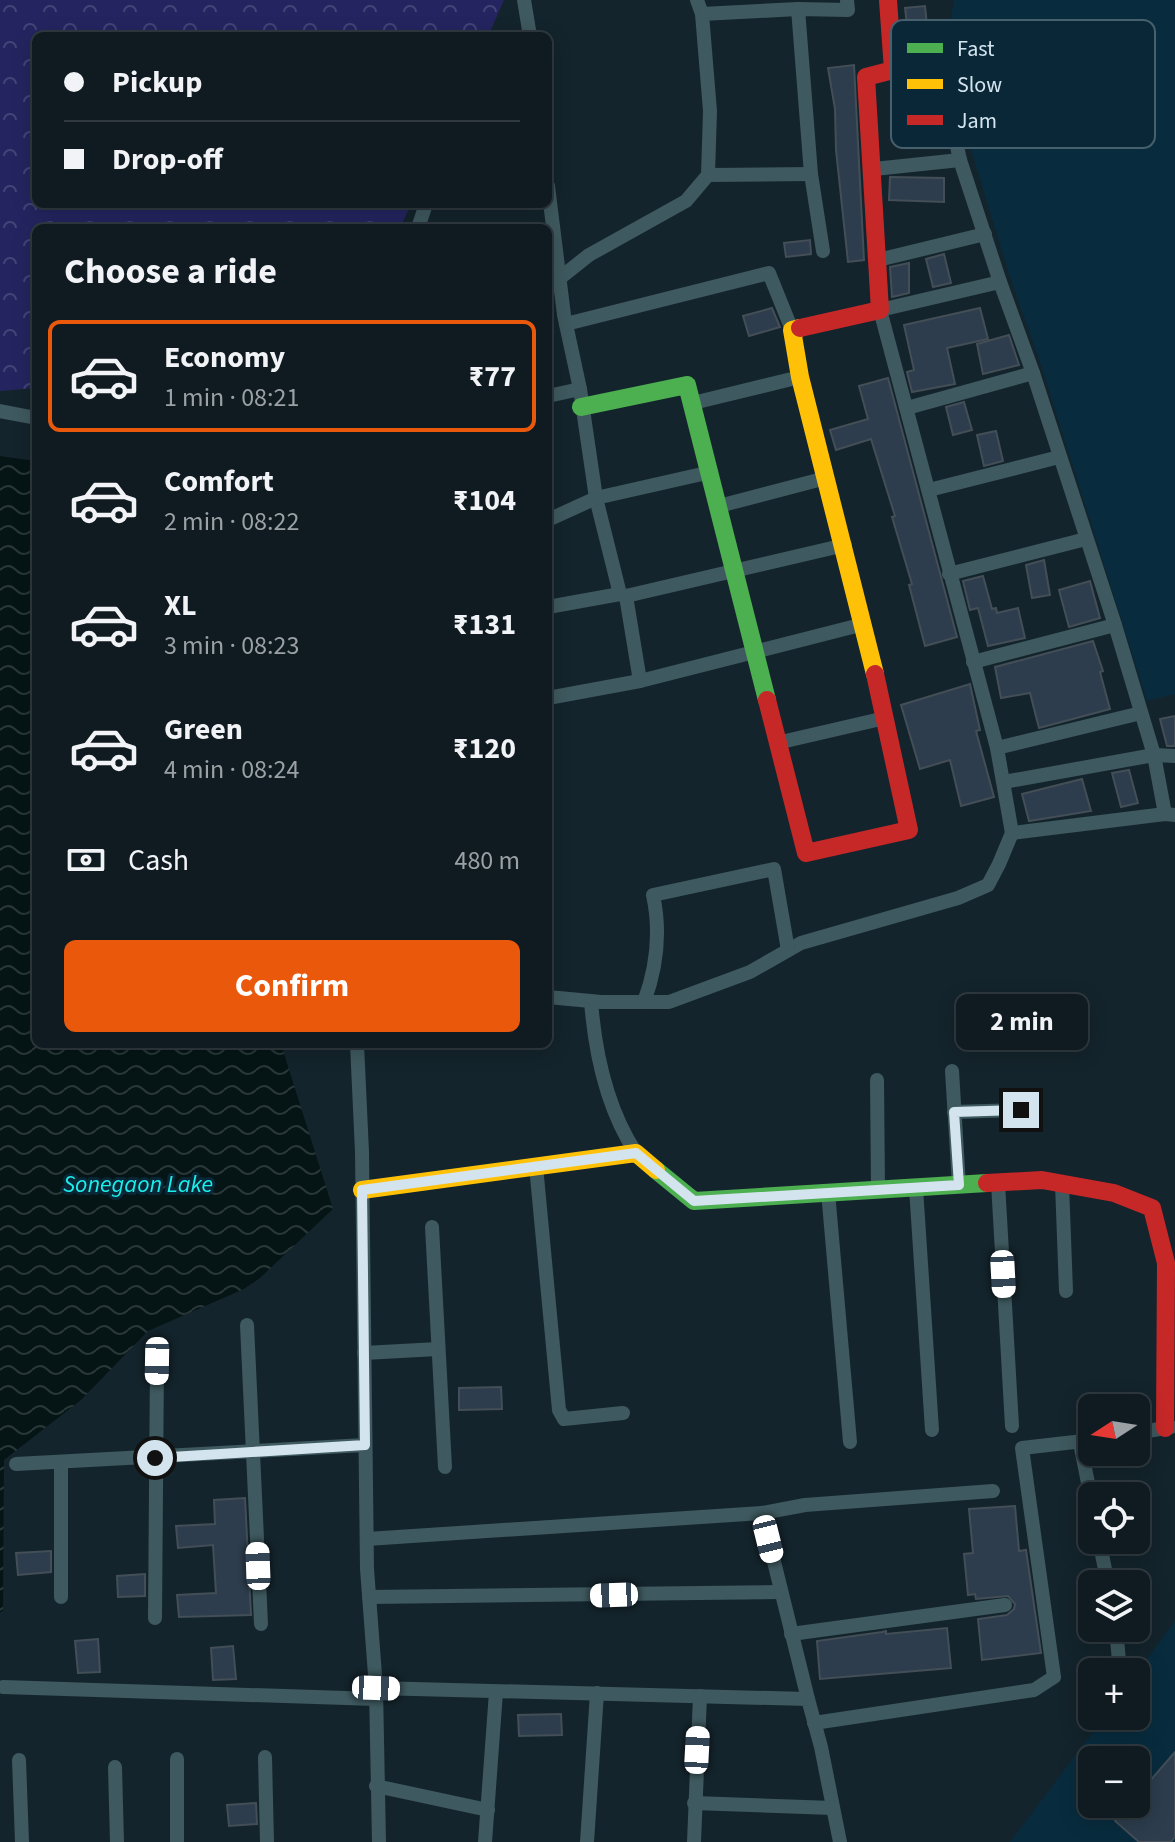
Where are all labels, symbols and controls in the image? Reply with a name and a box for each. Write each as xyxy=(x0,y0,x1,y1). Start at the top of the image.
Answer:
legend xyxy=(891,20,1155,148)
text: Fast xyxy=(957,33,995,65)
text: Pickup xyxy=(112,61,202,104)
text: Slow xyxy=(957,69,1002,101)
text: Jam xyxy=(957,105,997,137)
text: Drop-off xyxy=(112,138,223,181)
text: Choose a ride xyxy=(64,246,277,297)
text: Economy xyxy=(164,336,285,379)
icon: car xyxy=(68,340,140,412)
text: ₹77 xyxy=(468,355,516,398)
text: 1 min · 08:21 xyxy=(164,379,299,416)
text: Comfort xyxy=(164,460,274,503)
icon: car xyxy=(68,464,140,536)
text: ₹104 xyxy=(453,479,516,522)
text: 2 min · 08:22 xyxy=(164,503,299,540)
text: XL xyxy=(164,584,197,627)
icon: car xyxy=(68,588,140,660)
text: ₹131 xyxy=(453,603,516,646)
text: 3 min · 08:23 xyxy=(164,627,299,664)
text: Green xyxy=(164,708,243,751)
icon: car xyxy=(68,712,140,784)
text: ₹120 xyxy=(453,727,516,770)
text: 4 min · 08:24 xyxy=(164,751,299,788)
icon: cash xyxy=(64,838,108,882)
text: Cash xyxy=(128,839,189,882)
text: 480 m xyxy=(454,842,520,879)
button: Confirm xyxy=(64,940,520,1032)
callout: 2 min xyxy=(955,994,1087,1050)
text: 2 min xyxy=(990,1003,1054,1040)
route end xyxy=(1003,1092,1039,1128)
water label: Sonegaon Lake xyxy=(63,1167,213,1202)
car xyxy=(990,1249,1016,1299)
car xyxy=(145,1337,169,1385)
north arrow xyxy=(1078,1394,1150,1466)
map controls xyxy=(1078,1394,1150,1818)
route start xyxy=(137,1440,173,1476)
button: locate xyxy=(1078,1482,1150,1554)
car xyxy=(751,1513,785,1565)
car xyxy=(245,1542,271,1590)
button: layers xyxy=(1078,1570,1150,1642)
car xyxy=(590,1582,638,1608)
button: + xyxy=(1078,1658,1150,1730)
car xyxy=(352,1675,400,1701)
car xyxy=(684,1725,710,1775)
button: − xyxy=(1078,1746,1150,1818)

